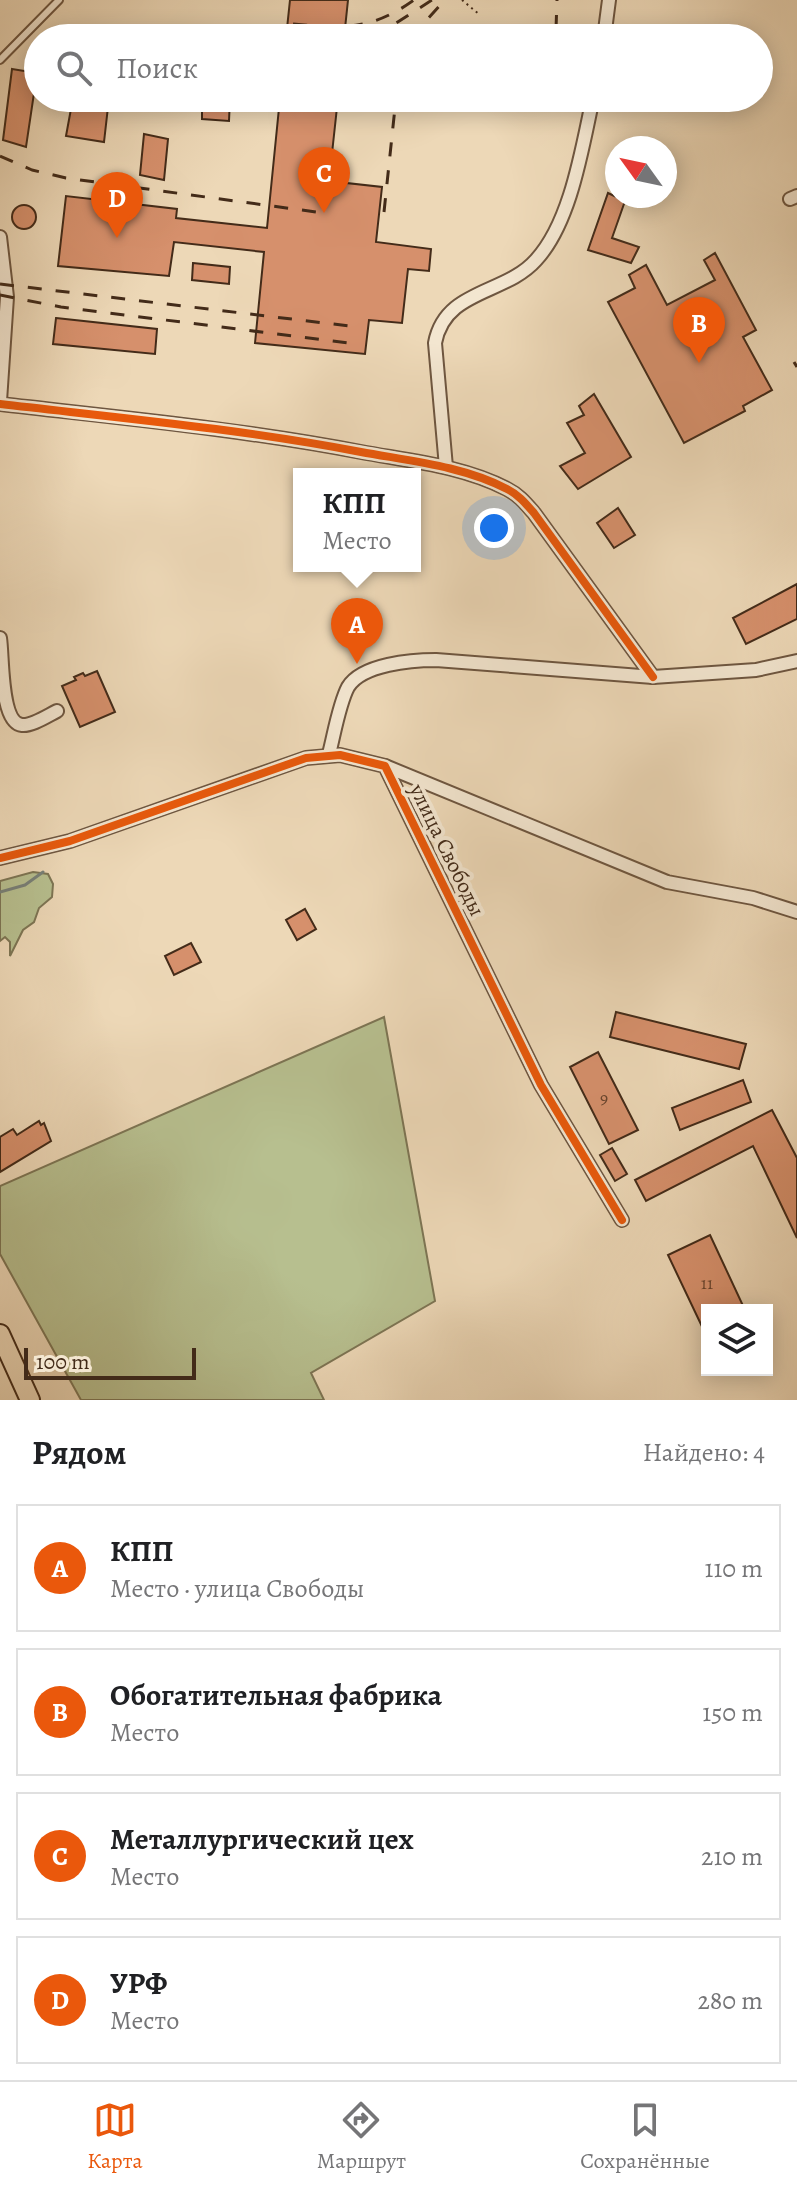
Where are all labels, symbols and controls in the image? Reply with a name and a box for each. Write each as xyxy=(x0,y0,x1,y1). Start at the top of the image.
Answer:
search box xyxy=(24,24,773,112)
icon: search xyxy=(52,46,96,90)
text: Поиск xyxy=(116,48,198,88)
north arrow xyxy=(605,136,677,208)
pin: C xyxy=(298,147,350,213)
pin: D xyxy=(91,172,143,238)
pin: B xyxy=(673,297,725,363)
popup xyxy=(293,468,421,572)
text: КПП xyxy=(322,483,386,523)
your location xyxy=(474,508,514,548)
text: Место xyxy=(322,523,392,558)
pin: A xyxy=(331,598,383,664)
street label: улица Свободы xyxy=(402,778,492,921)
house number: 9 xyxy=(600,1086,608,1110)
house number: 11 xyxy=(701,1271,713,1295)
map controls xyxy=(701,1304,773,1376)
button: layers xyxy=(701,1304,773,1376)
scale bar xyxy=(24,1344,196,1380)
text: 100 m xyxy=(36,1347,90,1377)
text: Рядом xyxy=(32,1429,126,1476)
text: Найдено: 4 xyxy=(643,1435,765,1470)
text: КПП xyxy=(110,1531,173,1571)
text: A xyxy=(52,1551,68,1586)
text: 110 m xyxy=(705,1551,763,1586)
text: Место · улица Свободы xyxy=(110,1571,364,1606)
text: Обогатительная фабрика xyxy=(110,1675,442,1715)
text: B xyxy=(52,1695,68,1730)
text: 150 m xyxy=(702,1695,763,1730)
text: Место xyxy=(110,1715,179,1750)
text: Металлургический цех xyxy=(110,1819,414,1859)
text: C xyxy=(52,1839,68,1874)
text: 210 m xyxy=(701,1839,763,1874)
text: Место xyxy=(110,1859,179,1894)
text: УРФ xyxy=(110,1963,167,2003)
text: D xyxy=(51,1983,69,2018)
text: 280 m xyxy=(697,1983,763,2018)
text: Место xyxy=(110,2003,179,2038)
tab: Карта xyxy=(87,2098,143,2176)
tab: Маршрут xyxy=(317,2098,406,2176)
tab: Сохранённые xyxy=(580,2098,710,2176)

